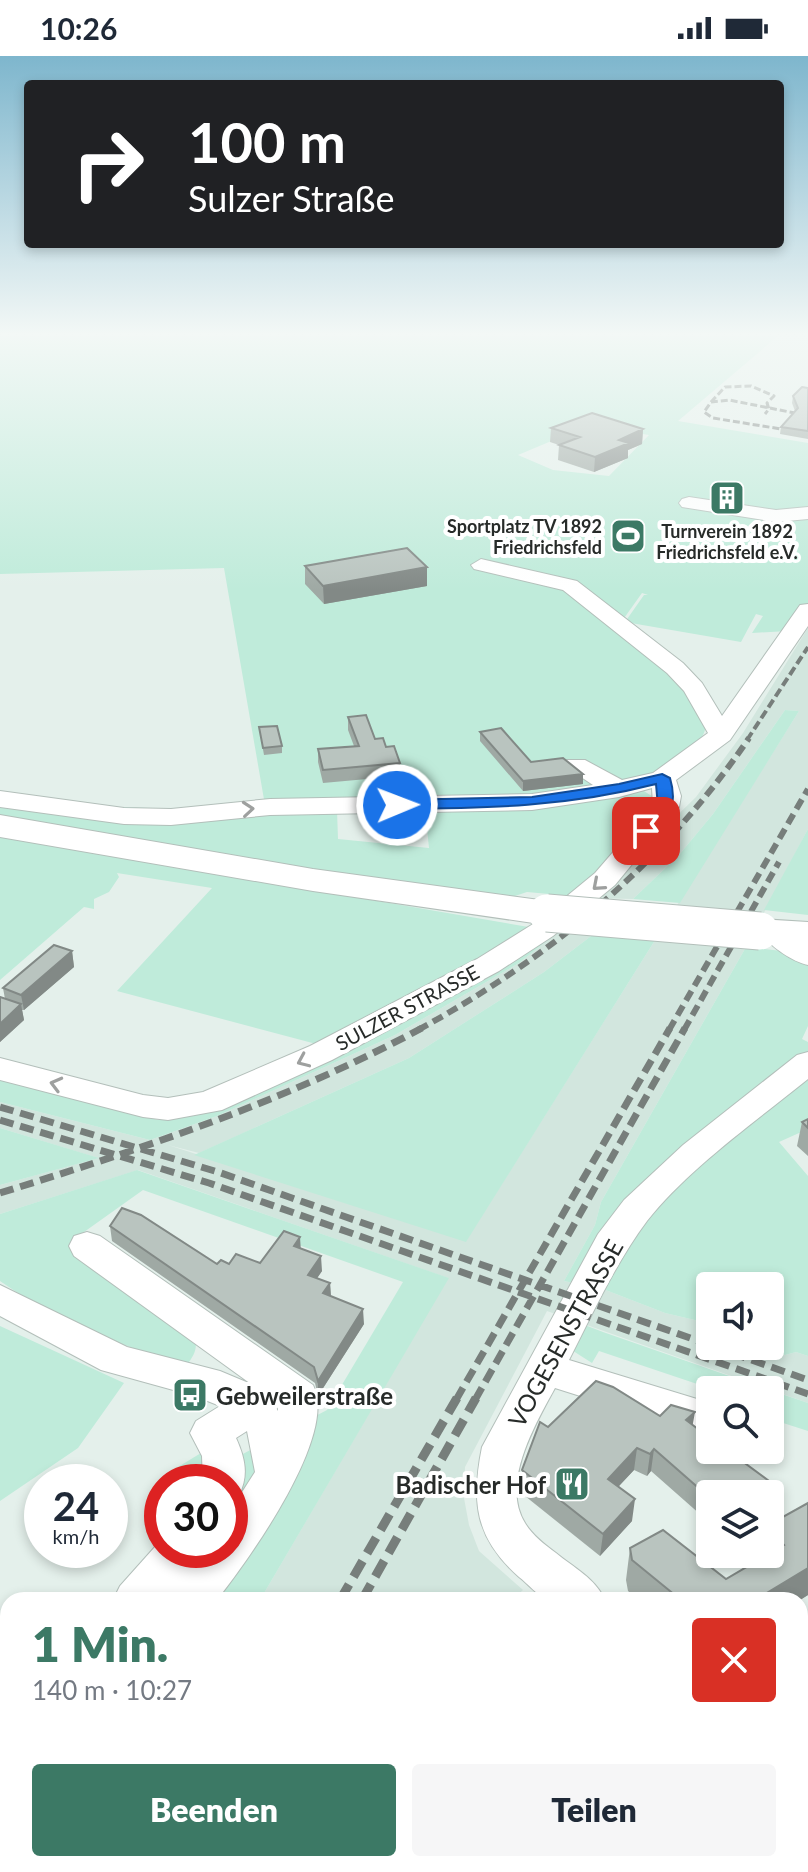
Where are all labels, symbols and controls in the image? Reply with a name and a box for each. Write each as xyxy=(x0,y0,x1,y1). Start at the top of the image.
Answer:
text: 10:26 xyxy=(40,10,117,46)
text: 100 m xyxy=(188,108,346,175)
icon: right xyxy=(56,112,160,216)
text: Sulzer Straße xyxy=(188,176,394,220)
building icon: Turnverein 1892 Friedrichsfeld e.V. xyxy=(708,479,746,517)
place label: Sportplatz TV 1892 Friedrichsfeld xyxy=(447,515,602,558)
sports icon: Sportplatz TV 1892 Friedrichsfeld xyxy=(609,517,647,555)
place label: Turnverein 1892 Friedrichsfeld e.V. xyxy=(656,520,798,563)
position arrow xyxy=(355,763,439,847)
pin xyxy=(612,797,680,865)
one-way arrow xyxy=(242,801,255,818)
icon: arrive xyxy=(624,809,668,853)
one-way arrow xyxy=(592,875,607,890)
street label: SULZER STRASSE xyxy=(331,959,483,1055)
one-way arrow xyxy=(297,1051,312,1067)
one-way arrow xyxy=(49,1076,63,1093)
street label: VOGESENSTRASSE xyxy=(501,1234,629,1432)
map controls xyxy=(696,1272,784,1568)
button: sound xyxy=(696,1272,784,1360)
bus stop icon: Gebweilerstraße xyxy=(171,1376,209,1414)
button: search xyxy=(696,1376,784,1464)
place label: Gebweilerstraße xyxy=(216,1381,393,1410)
speed limit sign: 30 xyxy=(144,1464,248,1568)
restaurant icon: Badischer Hof xyxy=(553,1465,591,1503)
place label: Badischer Hof xyxy=(396,1470,546,1499)
button: layers xyxy=(696,1480,784,1568)
text: 24 xyxy=(53,1482,99,1530)
text: km/h xyxy=(53,1524,99,1548)
text: 1 Min. xyxy=(32,1615,168,1672)
button: close xyxy=(692,1618,776,1702)
text: 140 m · 10:27 xyxy=(32,1674,192,1706)
button: Beenden xyxy=(32,1764,396,1856)
button: Teilen xyxy=(412,1764,776,1856)

